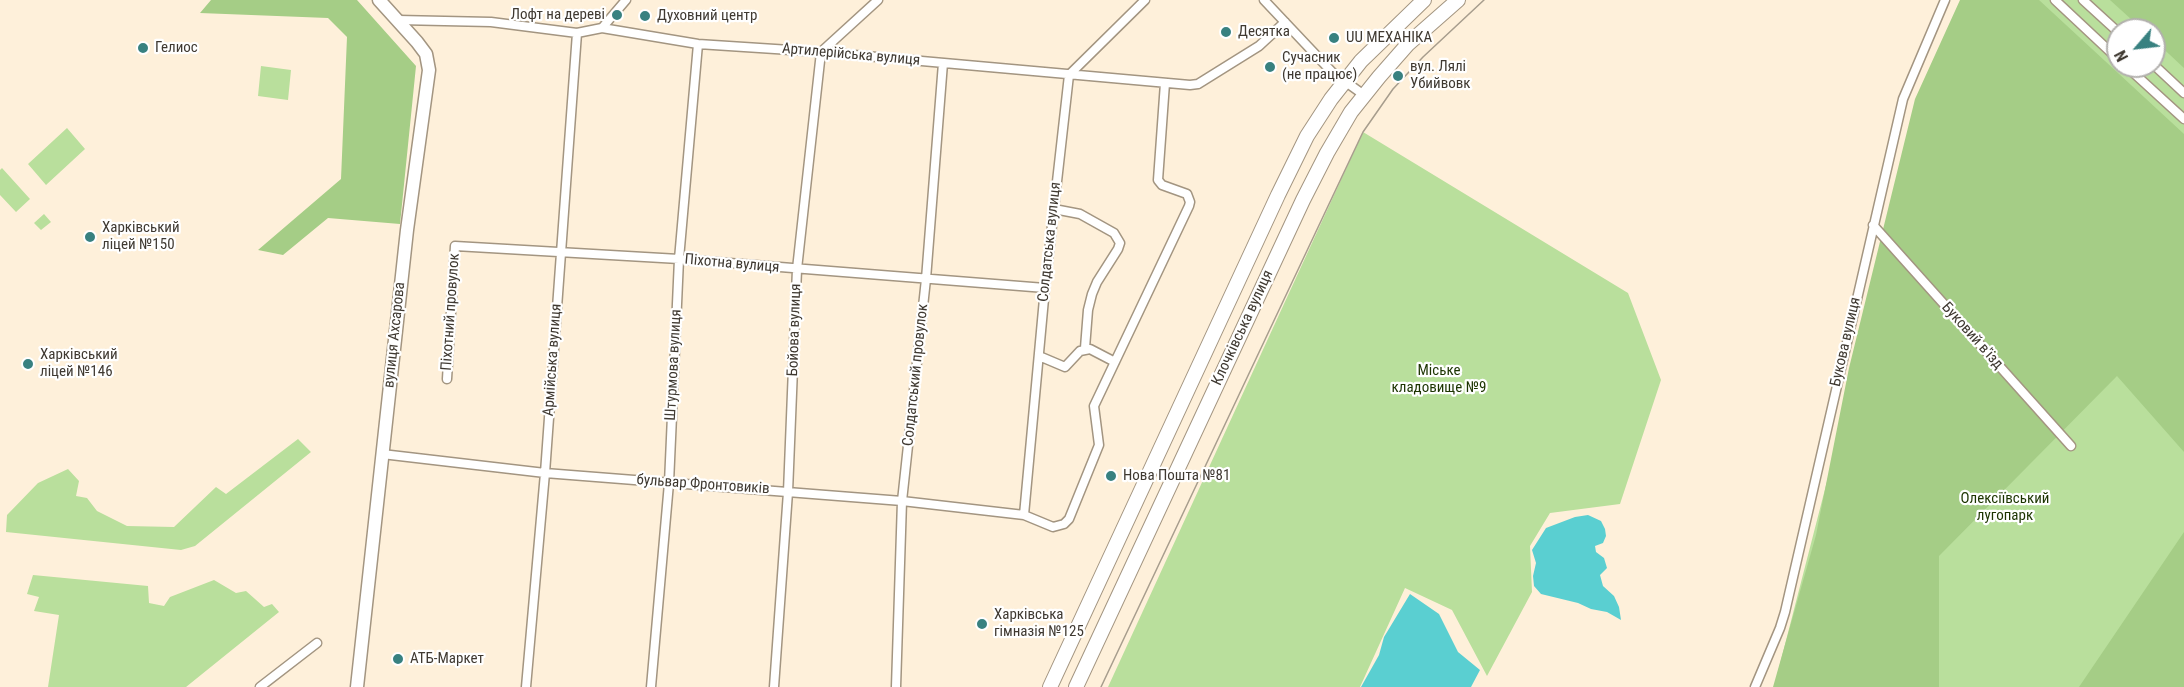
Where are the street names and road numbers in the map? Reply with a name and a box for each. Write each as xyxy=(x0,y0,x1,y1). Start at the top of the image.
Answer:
street label: Артилерійська вулиця xyxy=(781,40,921,70)
street label: Солдатська вулиця xyxy=(1035,181,1065,303)
street label: Піхотна вулиця xyxy=(684,251,780,277)
street label: Піхотний провулок xyxy=(438,253,464,371)
street label: Клочківська вулиця xyxy=(1208,268,1278,388)
street label: вулиця Ахсарова xyxy=(380,281,410,389)
street label: Бойова вулиця xyxy=(784,283,806,377)
street label: Букова вулиця xyxy=(1827,296,1865,388)
street label: Буковий в'їзд xyxy=(1937,299,2007,373)
street label: Армійська вулиця xyxy=(540,303,566,417)
street label: Солдатський провулок xyxy=(900,303,932,447)
street label: Штурмова вулиця xyxy=(662,309,686,421)
street label: бульвар Фронтовиків xyxy=(636,471,770,499)

